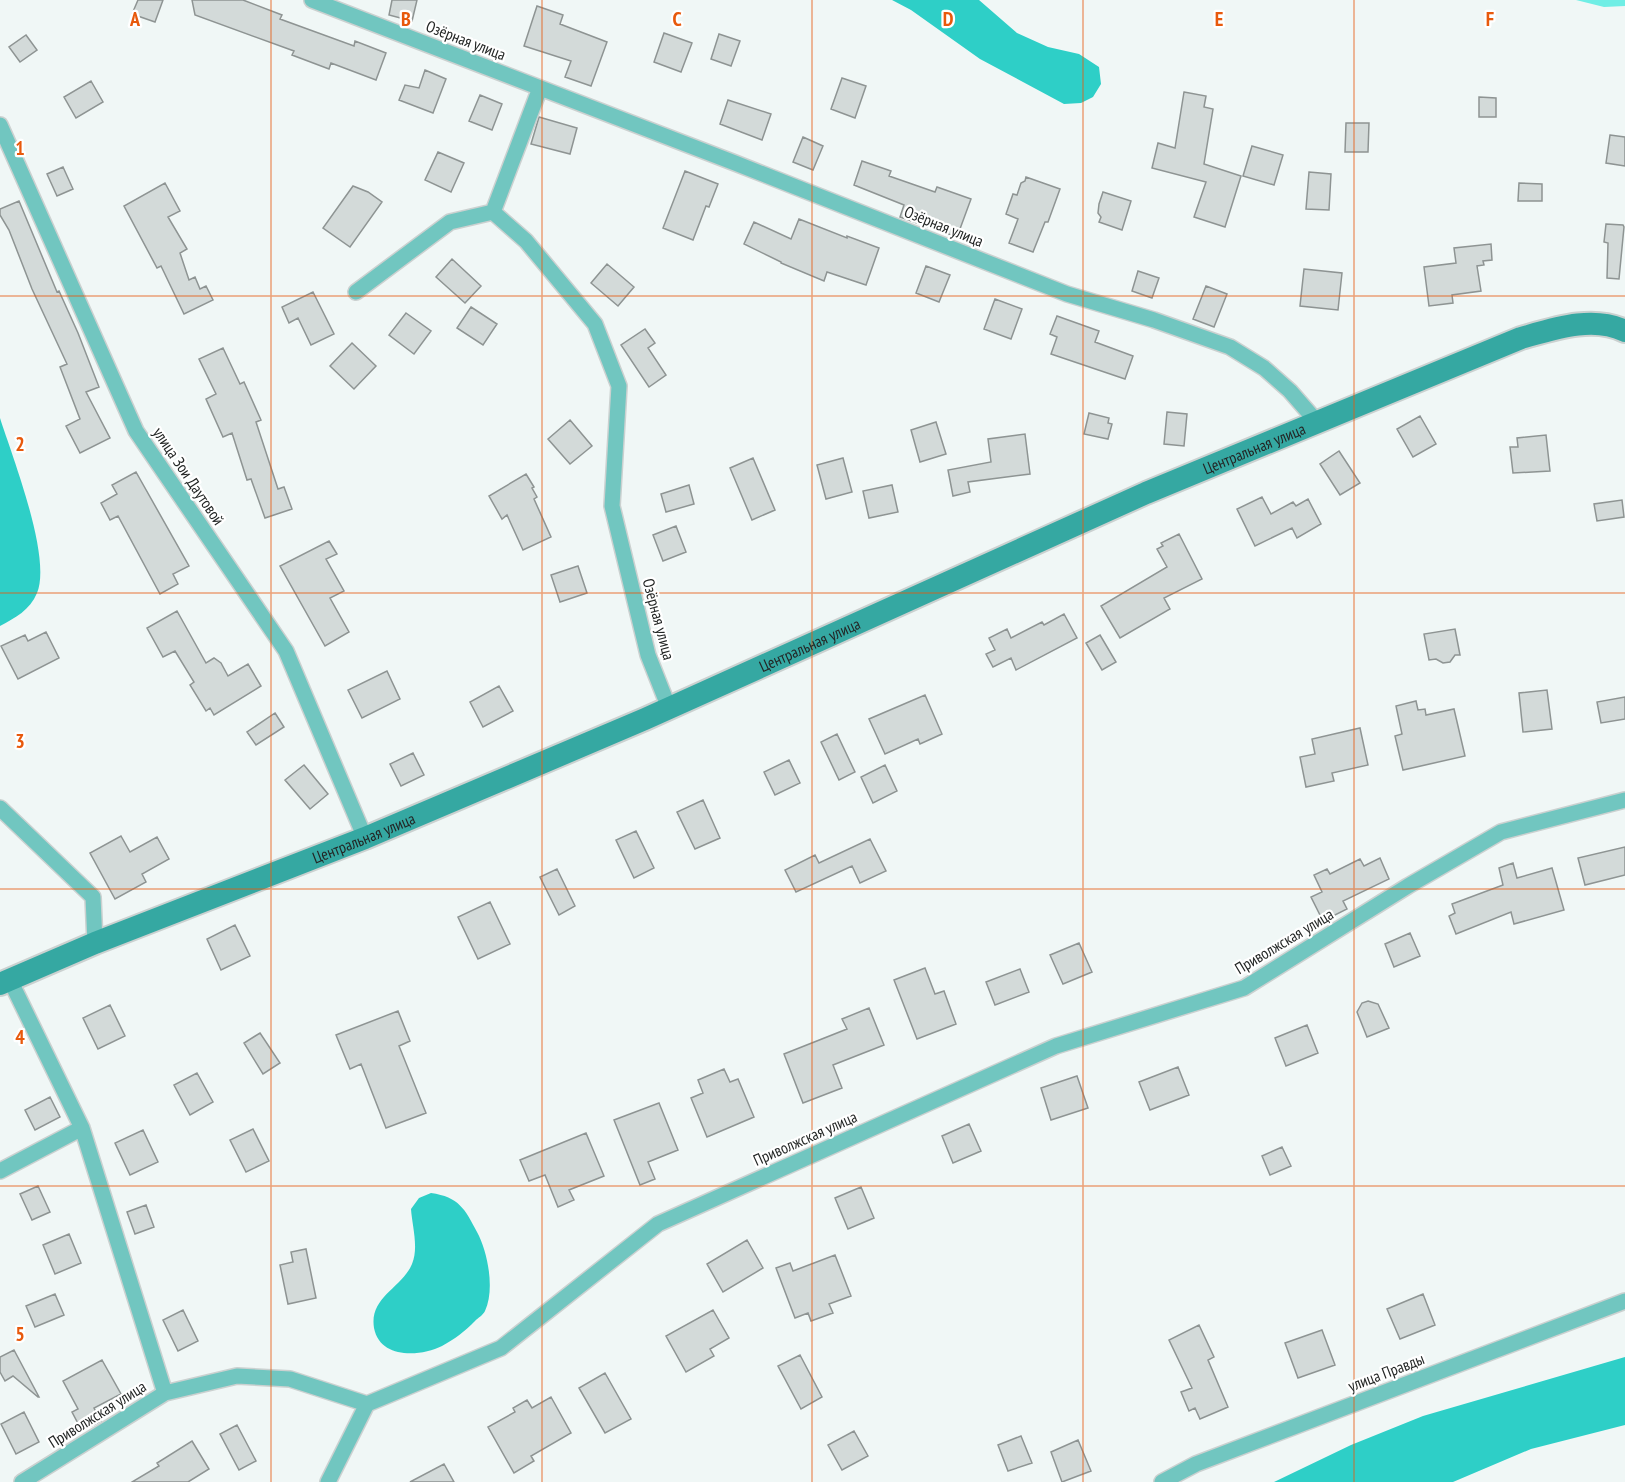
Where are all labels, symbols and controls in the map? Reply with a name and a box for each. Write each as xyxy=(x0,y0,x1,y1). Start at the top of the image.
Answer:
text: A xyxy=(129,6,141,32)
text: B xyxy=(401,6,411,32)
text: C xyxy=(672,6,682,32)
text: D xyxy=(943,6,954,32)
text: E xyxy=(1215,6,1223,32)
text: F xyxy=(1486,6,1494,32)
street label: Озёрная улица xyxy=(423,16,509,64)
text: 1 xyxy=(15,135,25,161)
street label: Озёрная улица xyxy=(901,201,987,251)
street label: Центральная улица xyxy=(1200,418,1308,478)
street label: улица Зои Даутовой xyxy=(149,423,229,529)
text: 2 xyxy=(15,431,25,457)
street label: Озёрная улица xyxy=(639,576,679,662)
street label: Центральная улица xyxy=(756,613,863,676)
text: 3 xyxy=(15,728,25,754)
street label: Центральная улица xyxy=(310,808,418,867)
street label: Приволжская улица xyxy=(1231,904,1337,978)
text: 4 xyxy=(15,1024,25,1050)
street label: Приволжская улица xyxy=(750,1106,860,1170)
text: 5 xyxy=(15,1321,25,1347)
street label: улица Правды xyxy=(1345,1348,1427,1396)
street label: Приволжская улица xyxy=(44,1376,150,1452)

